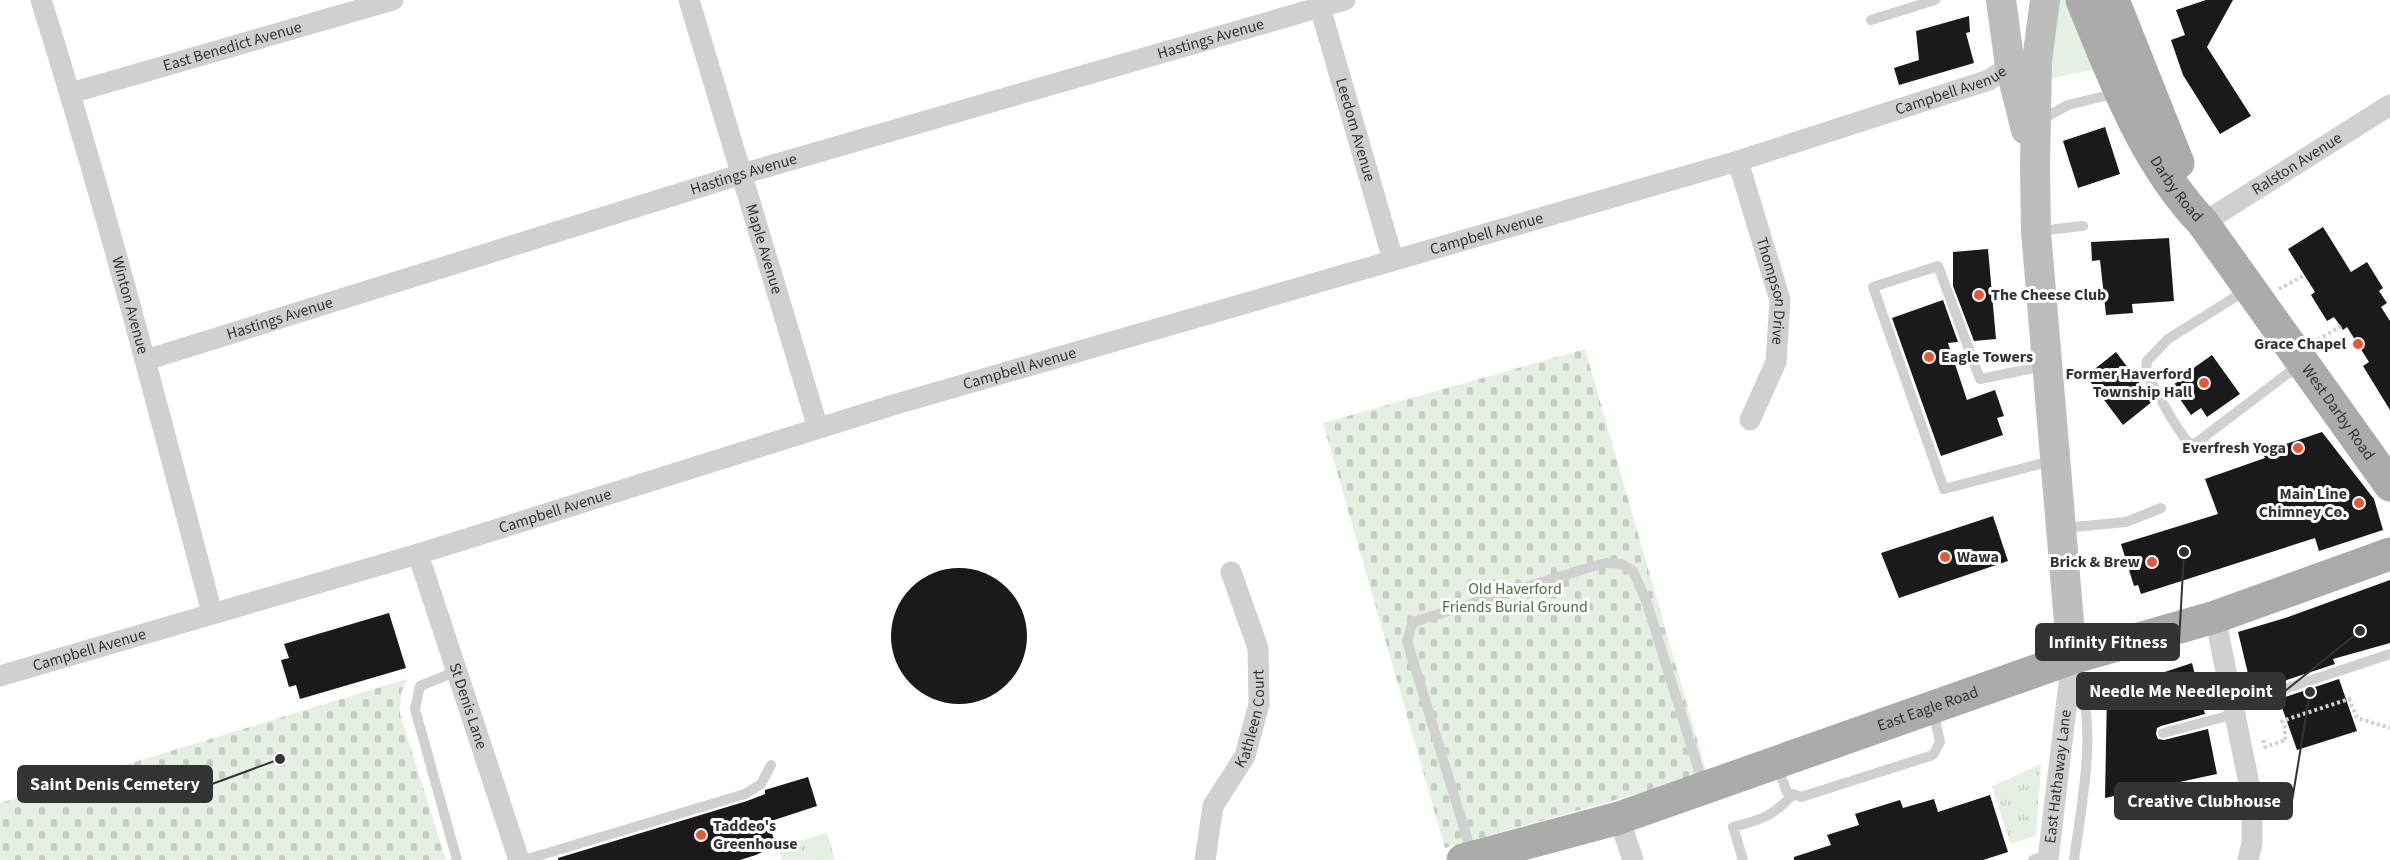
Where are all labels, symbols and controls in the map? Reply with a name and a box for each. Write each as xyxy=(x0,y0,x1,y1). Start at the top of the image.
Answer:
street label: Hastings Avenue xyxy=(1154,13,1267,65)
street label: East Benedict Avenue xyxy=(160,16,304,77)
street label: Campbell Avenue xyxy=(1892,60,2011,121)
street label: Leedom Avenue xyxy=(1330,75,1381,184)
street label: Ralston Avenue xyxy=(2248,127,2346,201)
street label: Hastings Avenue xyxy=(688,148,800,200)
street label: Darby Road xyxy=(2145,152,2208,227)
street label: Maple Avenue xyxy=(740,201,788,297)
street label: Campbell Avenue xyxy=(1427,207,1546,260)
street label: Thompson Drive xyxy=(1751,234,1791,346)
street label: Winton Avenue xyxy=(106,254,154,357)
place label: The Cheese Club xyxy=(1991,284,2106,306)
marker: The Cheese Club xyxy=(1972,288,1986,302)
street label: Hastings Avenue xyxy=(224,291,336,345)
place label: Grace Chapel xyxy=(2254,333,2346,355)
marker: Grace Chapel xyxy=(2351,337,2365,351)
street label: Campbell Avenue xyxy=(960,342,1079,395)
place label: Eagle Towers xyxy=(1941,346,2033,368)
marker: Eagle Towers xyxy=(1922,350,1936,364)
street label: West Darby Road xyxy=(2296,360,2380,465)
place label: Former Haverford Township Hall xyxy=(2065,363,2192,403)
marker: Former Haverford Township Hall xyxy=(2197,376,2211,390)
place label: Everfresh Yoga xyxy=(2182,437,2286,459)
marker: Everfresh Yoga xyxy=(2291,441,2305,455)
street label: Campbell Avenue xyxy=(496,483,614,539)
place label: Main Line Chimney Co. xyxy=(2259,483,2347,523)
marker: Main Line Chimney Co. xyxy=(2352,496,2366,510)
place label: Wawa xyxy=(1957,546,1999,568)
marker: Wawa xyxy=(1938,550,1952,564)
place label: Brick & Brew xyxy=(2050,551,2141,573)
marker: Brick & Brew xyxy=(2145,555,2159,569)
park label: Old Haverford Friends Burial Ground xyxy=(1442,578,1588,618)
street label: Campbell Avenue xyxy=(30,623,149,677)
callout: Infinity Fitness xyxy=(2036,624,2179,660)
text: Infinity Fitness xyxy=(2049,630,2167,655)
street label: St Denis Lane xyxy=(444,660,493,752)
street label: Kathleen Court xyxy=(1229,669,1270,772)
callout: Needle Me Needlepoint xyxy=(2077,673,2285,709)
text: Needle Me Needlepoint xyxy=(2089,679,2273,704)
street label: East Eagle Road xyxy=(1874,681,1981,737)
street label: East Hathaway Lane xyxy=(2039,708,2077,845)
callout: Saint Denis Cemetery xyxy=(18,766,212,802)
text: Saint Denis Cemetery xyxy=(30,772,201,797)
callout: Creative Clubhouse xyxy=(2115,783,2292,819)
text: Creative Clubhouse xyxy=(2127,789,2281,814)
place label: Taddeo's Greenhouse xyxy=(713,815,798,855)
marker: Taddeo's Greenhouse xyxy=(694,828,708,842)

